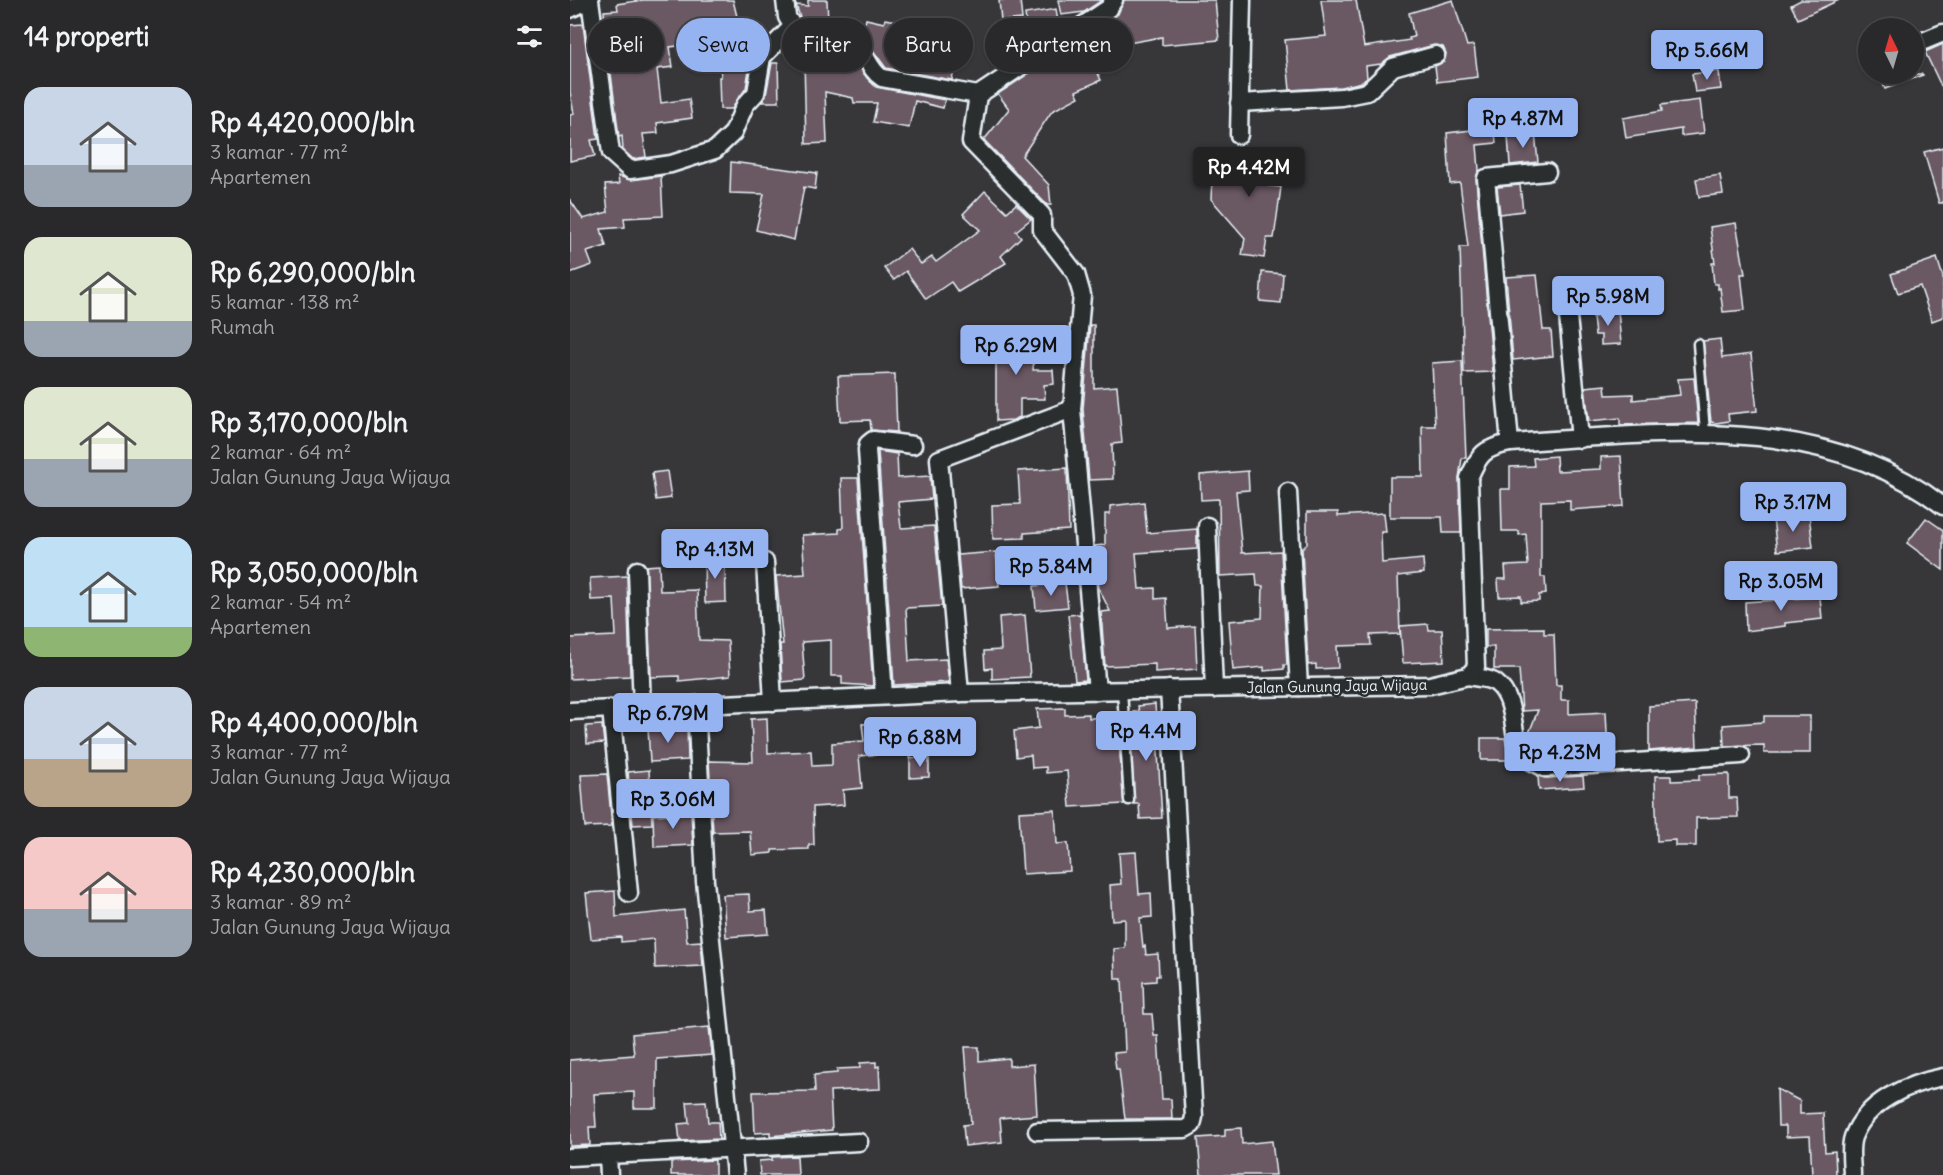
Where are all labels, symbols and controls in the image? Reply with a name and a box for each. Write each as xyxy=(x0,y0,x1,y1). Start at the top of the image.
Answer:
chip: Beli xyxy=(588,18,664,72)
chip: Sewa xyxy=(676,18,770,72)
chip: Filter xyxy=(782,18,872,72)
chip: Baru xyxy=(884,18,973,72)
chip: Apartemen xyxy=(985,18,1133,72)
north arrow xyxy=(1858,18,1924,84)
map controls xyxy=(1858,18,1924,84)
text: 14 properti xyxy=(24,20,149,53)
icon: filters xyxy=(513,20,546,53)
pin: Rp 5.66M xyxy=(1645,30,1769,81)
text: Rp 5.66M xyxy=(1665,37,1749,62)
pin: Rp 4.87M xyxy=(1461,98,1585,149)
text: Rp 4.87M xyxy=(1482,105,1564,130)
text: Rp 4,420,000/bln xyxy=(210,106,415,139)
icon: home xyxy=(72,111,144,183)
text: 3 kamar · 77 m² xyxy=(210,139,348,164)
pin: Rp 4.42M xyxy=(1187,147,1311,198)
text: Rp 4.42M xyxy=(1208,154,1290,179)
text: Apartemen xyxy=(210,164,311,189)
text: Rp 6,290,000/bln xyxy=(210,256,415,289)
icon: home xyxy=(72,261,144,333)
pin: Rp 5.98M xyxy=(1546,276,1670,327)
text: Rp 5.98M xyxy=(1566,283,1650,308)
text: 5 kamar · 138 m² xyxy=(210,289,359,314)
text: Rumah xyxy=(210,314,275,339)
pin: Rp 6.29M xyxy=(954,325,1078,376)
text: Rp 6.29M xyxy=(974,332,1058,357)
text: Rp 3,170,000/bln xyxy=(210,406,408,439)
icon: home xyxy=(72,411,144,483)
text: 2 kamar · 64 m² xyxy=(210,439,351,464)
text: Jalan Gunung Jaya Wijaya xyxy=(210,464,451,489)
pin: Rp 3.17M xyxy=(1731,482,1855,533)
text: Rp 3.17M xyxy=(1754,489,1832,514)
pin: Rp 4.13M xyxy=(653,529,777,580)
text: Rp 4.13M xyxy=(675,536,755,561)
pin: Rp 5.84M xyxy=(989,546,1113,597)
text: Rp 5.84M xyxy=(1009,553,1093,578)
text: Rp 3,050,000/bln xyxy=(210,556,418,589)
icon: home xyxy=(72,561,144,633)
pin: Rp 3.05M xyxy=(1719,561,1843,612)
text: Rp 3.05M xyxy=(1738,568,1824,593)
text: 2 kamar · 54 m² xyxy=(210,589,351,614)
text: Apartemen xyxy=(210,614,311,639)
street label: Jalan Gunung Jaya Wijaya xyxy=(1247,675,1428,697)
pin: Rp 6.79M xyxy=(606,693,730,744)
text: Rp 6.79M xyxy=(627,700,709,725)
text: Rp 4,400,000/bln xyxy=(210,706,418,739)
icon: home xyxy=(72,711,144,783)
pin: Rp 4.4M xyxy=(1091,711,1201,762)
pin: Rp 6.88M xyxy=(858,717,982,768)
text: Rp 4.4M xyxy=(1110,718,1182,743)
text: Rp 6.88M xyxy=(878,724,962,749)
pin: Rp 4.23M xyxy=(1498,732,1622,783)
text: 3 kamar · 77 m² xyxy=(210,739,348,764)
text: Rp 4.23M xyxy=(1518,739,1602,764)
text: Jalan Gunung Jaya Wijaya xyxy=(210,764,451,789)
pin: Rp 3.06M xyxy=(611,779,735,830)
text: Rp 3.06M xyxy=(630,786,716,811)
text: Rp 4,230,000/bln xyxy=(210,856,415,889)
icon: home xyxy=(72,861,144,933)
text: 3 kamar · 89 m² xyxy=(210,889,351,914)
text: Jalan Gunung Jaya Wijaya xyxy=(210,914,451,939)

